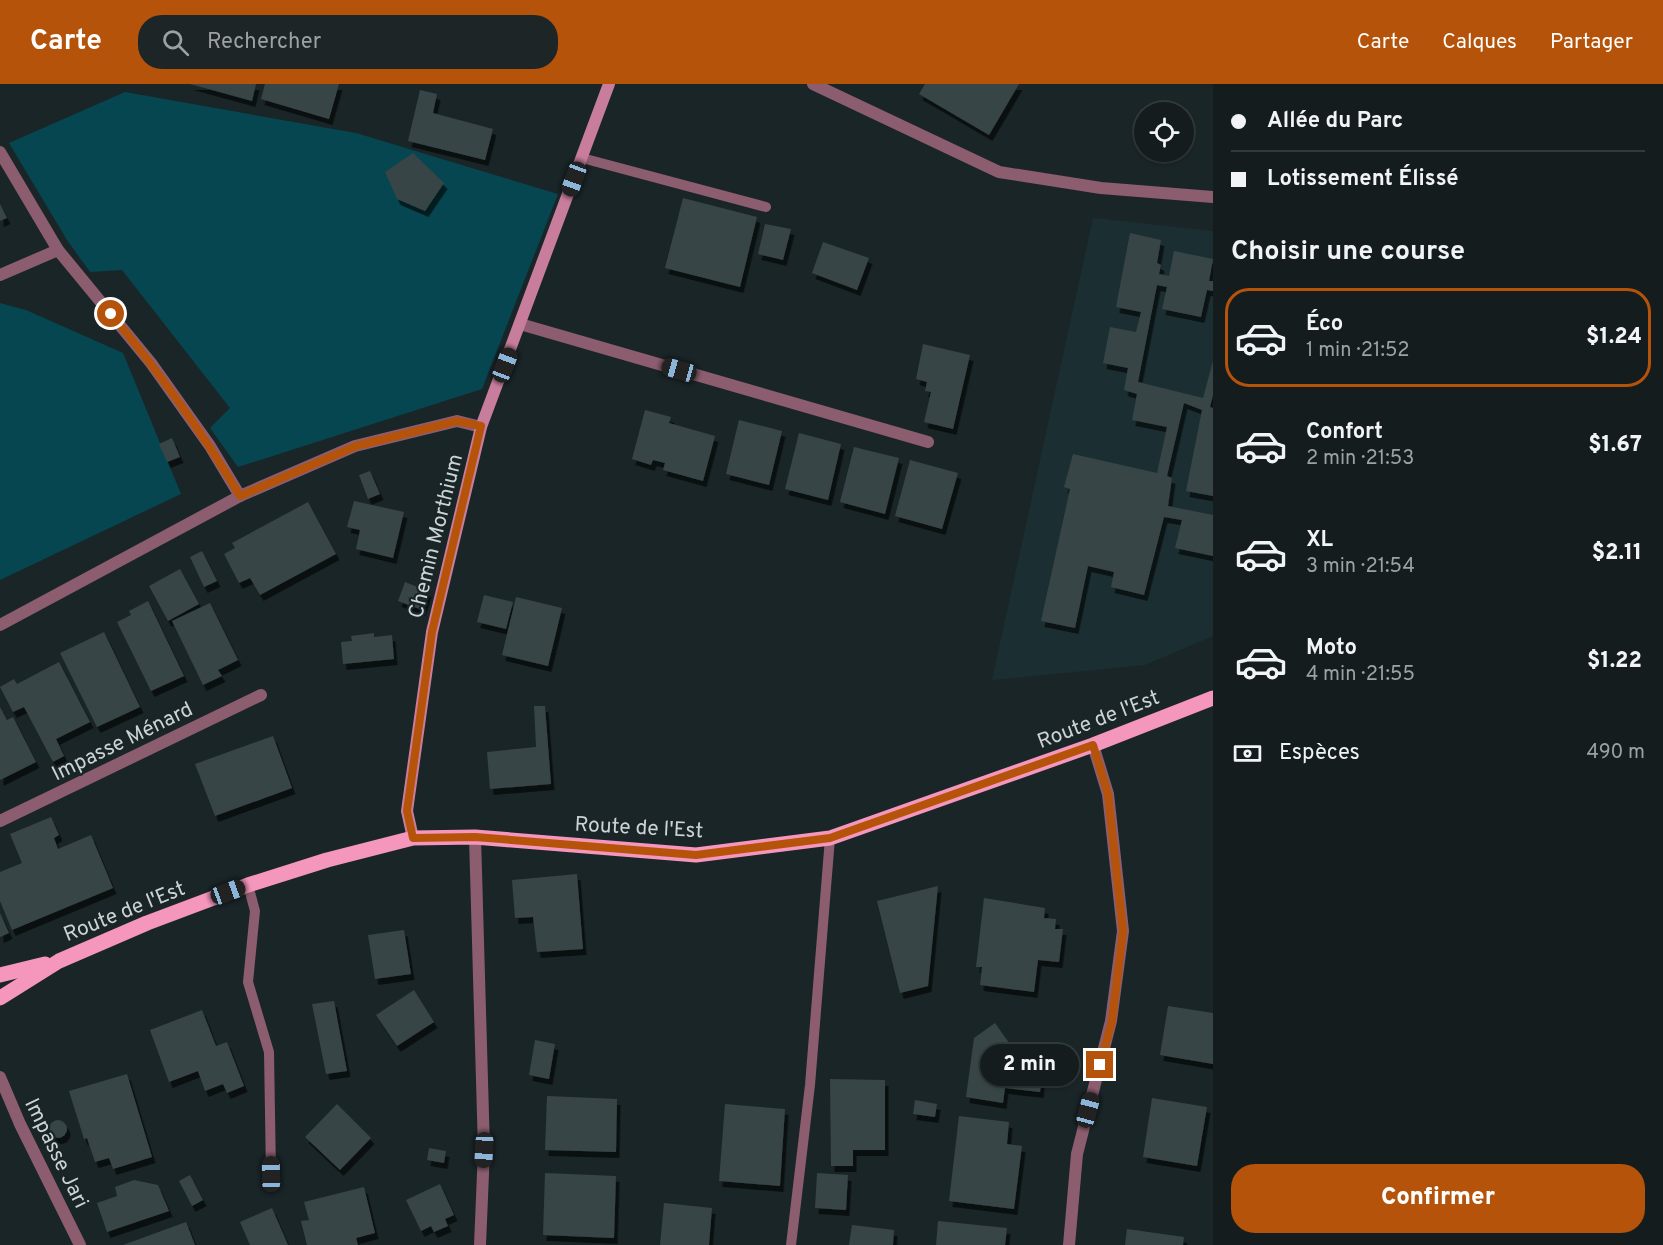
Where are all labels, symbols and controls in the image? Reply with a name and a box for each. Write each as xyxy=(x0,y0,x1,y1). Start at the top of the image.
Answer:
search box xyxy=(138,15,558,69)
text: Carte xyxy=(30,24,102,60)
icon: search xyxy=(159,26,192,59)
text: Rechercher xyxy=(207,29,321,56)
text: Carte xyxy=(1357,29,1409,56)
text: Calques xyxy=(1442,29,1517,56)
text: Partager xyxy=(1550,29,1633,56)
map controls xyxy=(1134,102,1194,162)
button: locate xyxy=(1134,102,1194,162)
text: Allée du Parc xyxy=(1267,108,1403,135)
car xyxy=(559,159,589,199)
text: Lotissement Élissé xyxy=(1267,166,1459,193)
text: Choisir une course xyxy=(1231,235,1465,269)
route start xyxy=(97,300,124,327)
icon: car xyxy=(1234,311,1288,365)
text: Éco xyxy=(1306,311,1343,338)
text: $1.24 xyxy=(1586,324,1642,351)
text: 1 min · 21:52 xyxy=(1306,338,1410,364)
car xyxy=(490,345,520,385)
car xyxy=(659,356,699,384)
icon: car xyxy=(1234,419,1288,473)
text: Confort xyxy=(1306,419,1383,446)
text: $1.67 xyxy=(1588,432,1642,459)
text: 2 min · 21:53 xyxy=(1306,446,1414,472)
street label: Chemin Morthium xyxy=(403,451,470,621)
icon: car xyxy=(1234,527,1288,581)
text: XL xyxy=(1306,527,1333,554)
text: $2.11 xyxy=(1592,540,1642,567)
text: 3 min · 21:54 xyxy=(1306,554,1415,580)
icon: car xyxy=(1234,635,1288,689)
text: Moto xyxy=(1306,635,1357,662)
text: $1.22 xyxy=(1587,648,1642,675)
text: 4 min · 21:55 xyxy=(1306,662,1415,688)
street label: Route de l'Est xyxy=(1034,685,1163,756)
street label: Impasse Ménard xyxy=(48,696,198,788)
icon: cash xyxy=(1231,737,1264,770)
text: Espèces xyxy=(1279,740,1360,767)
text: 490 m xyxy=(1587,740,1645,766)
street label: Route de l'Est xyxy=(574,812,704,845)
street label: Route de l'Est xyxy=(60,876,189,949)
car xyxy=(208,877,248,907)
callout: 2 min xyxy=(980,1044,1079,1086)
route end xyxy=(1086,1051,1113,1078)
text: 2 min xyxy=(1003,1052,1056,1078)
car xyxy=(1075,1090,1101,1130)
street label: Impasse Jari xyxy=(17,1094,94,1213)
car xyxy=(474,1132,494,1168)
car xyxy=(262,1156,280,1192)
button: Confirmer xyxy=(1231,1164,1645,1233)

